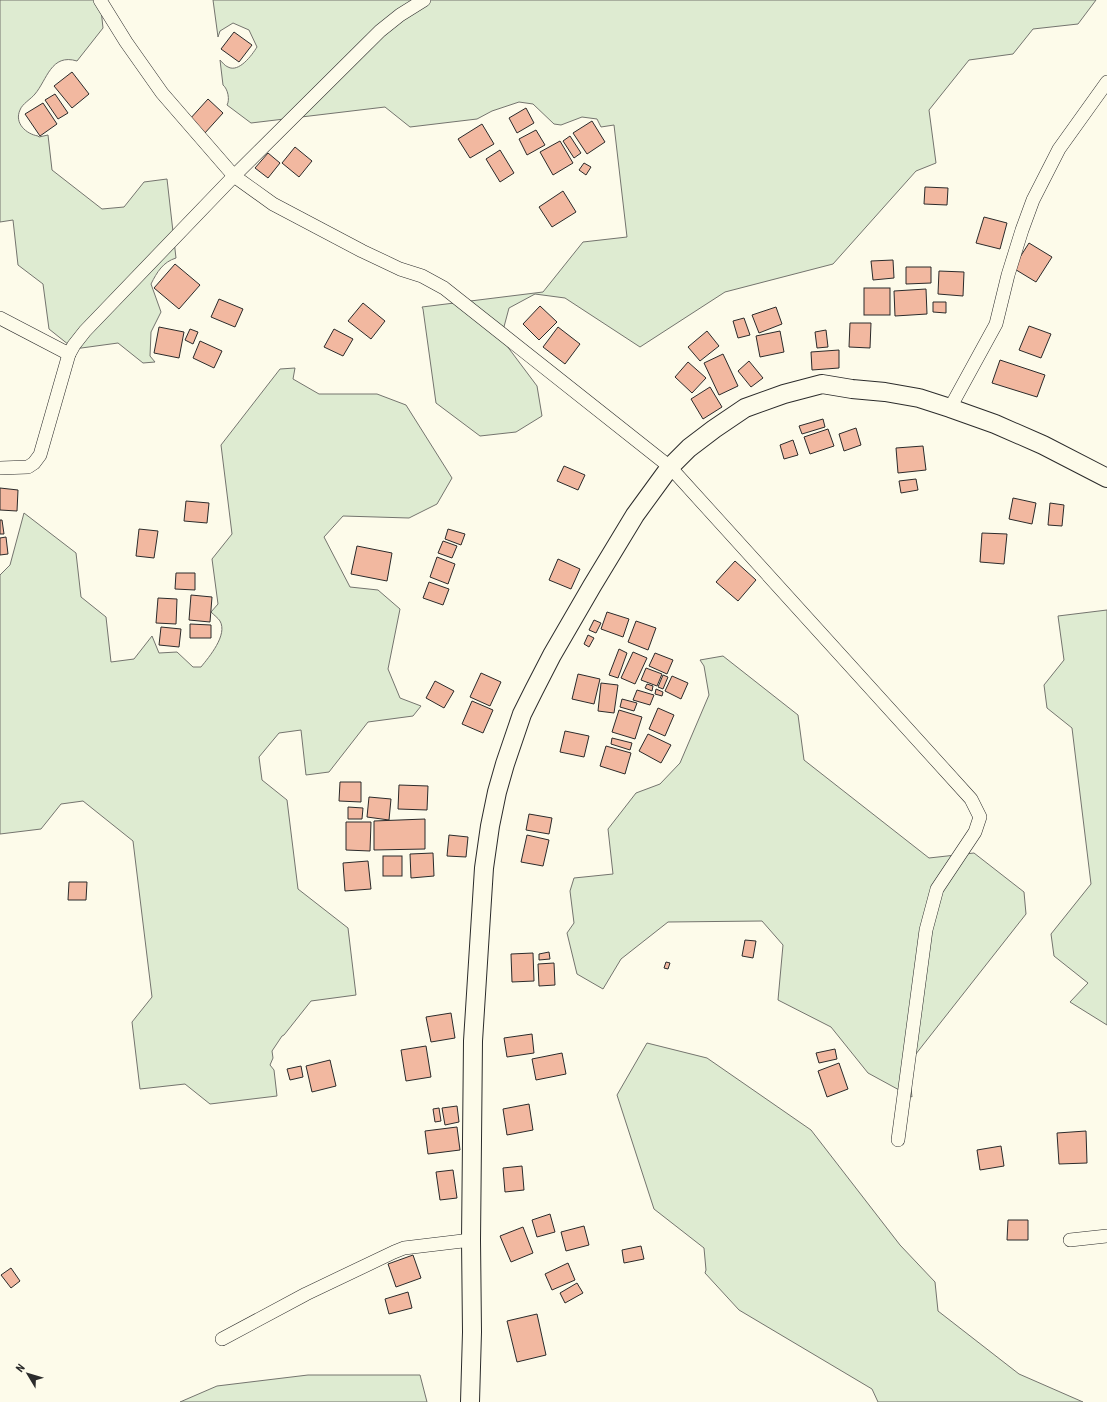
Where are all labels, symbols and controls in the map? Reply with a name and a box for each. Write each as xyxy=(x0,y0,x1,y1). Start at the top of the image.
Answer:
north arrow xyxy=(8,1354,48,1394)
text: N xyxy=(13,1361,28,1375)

